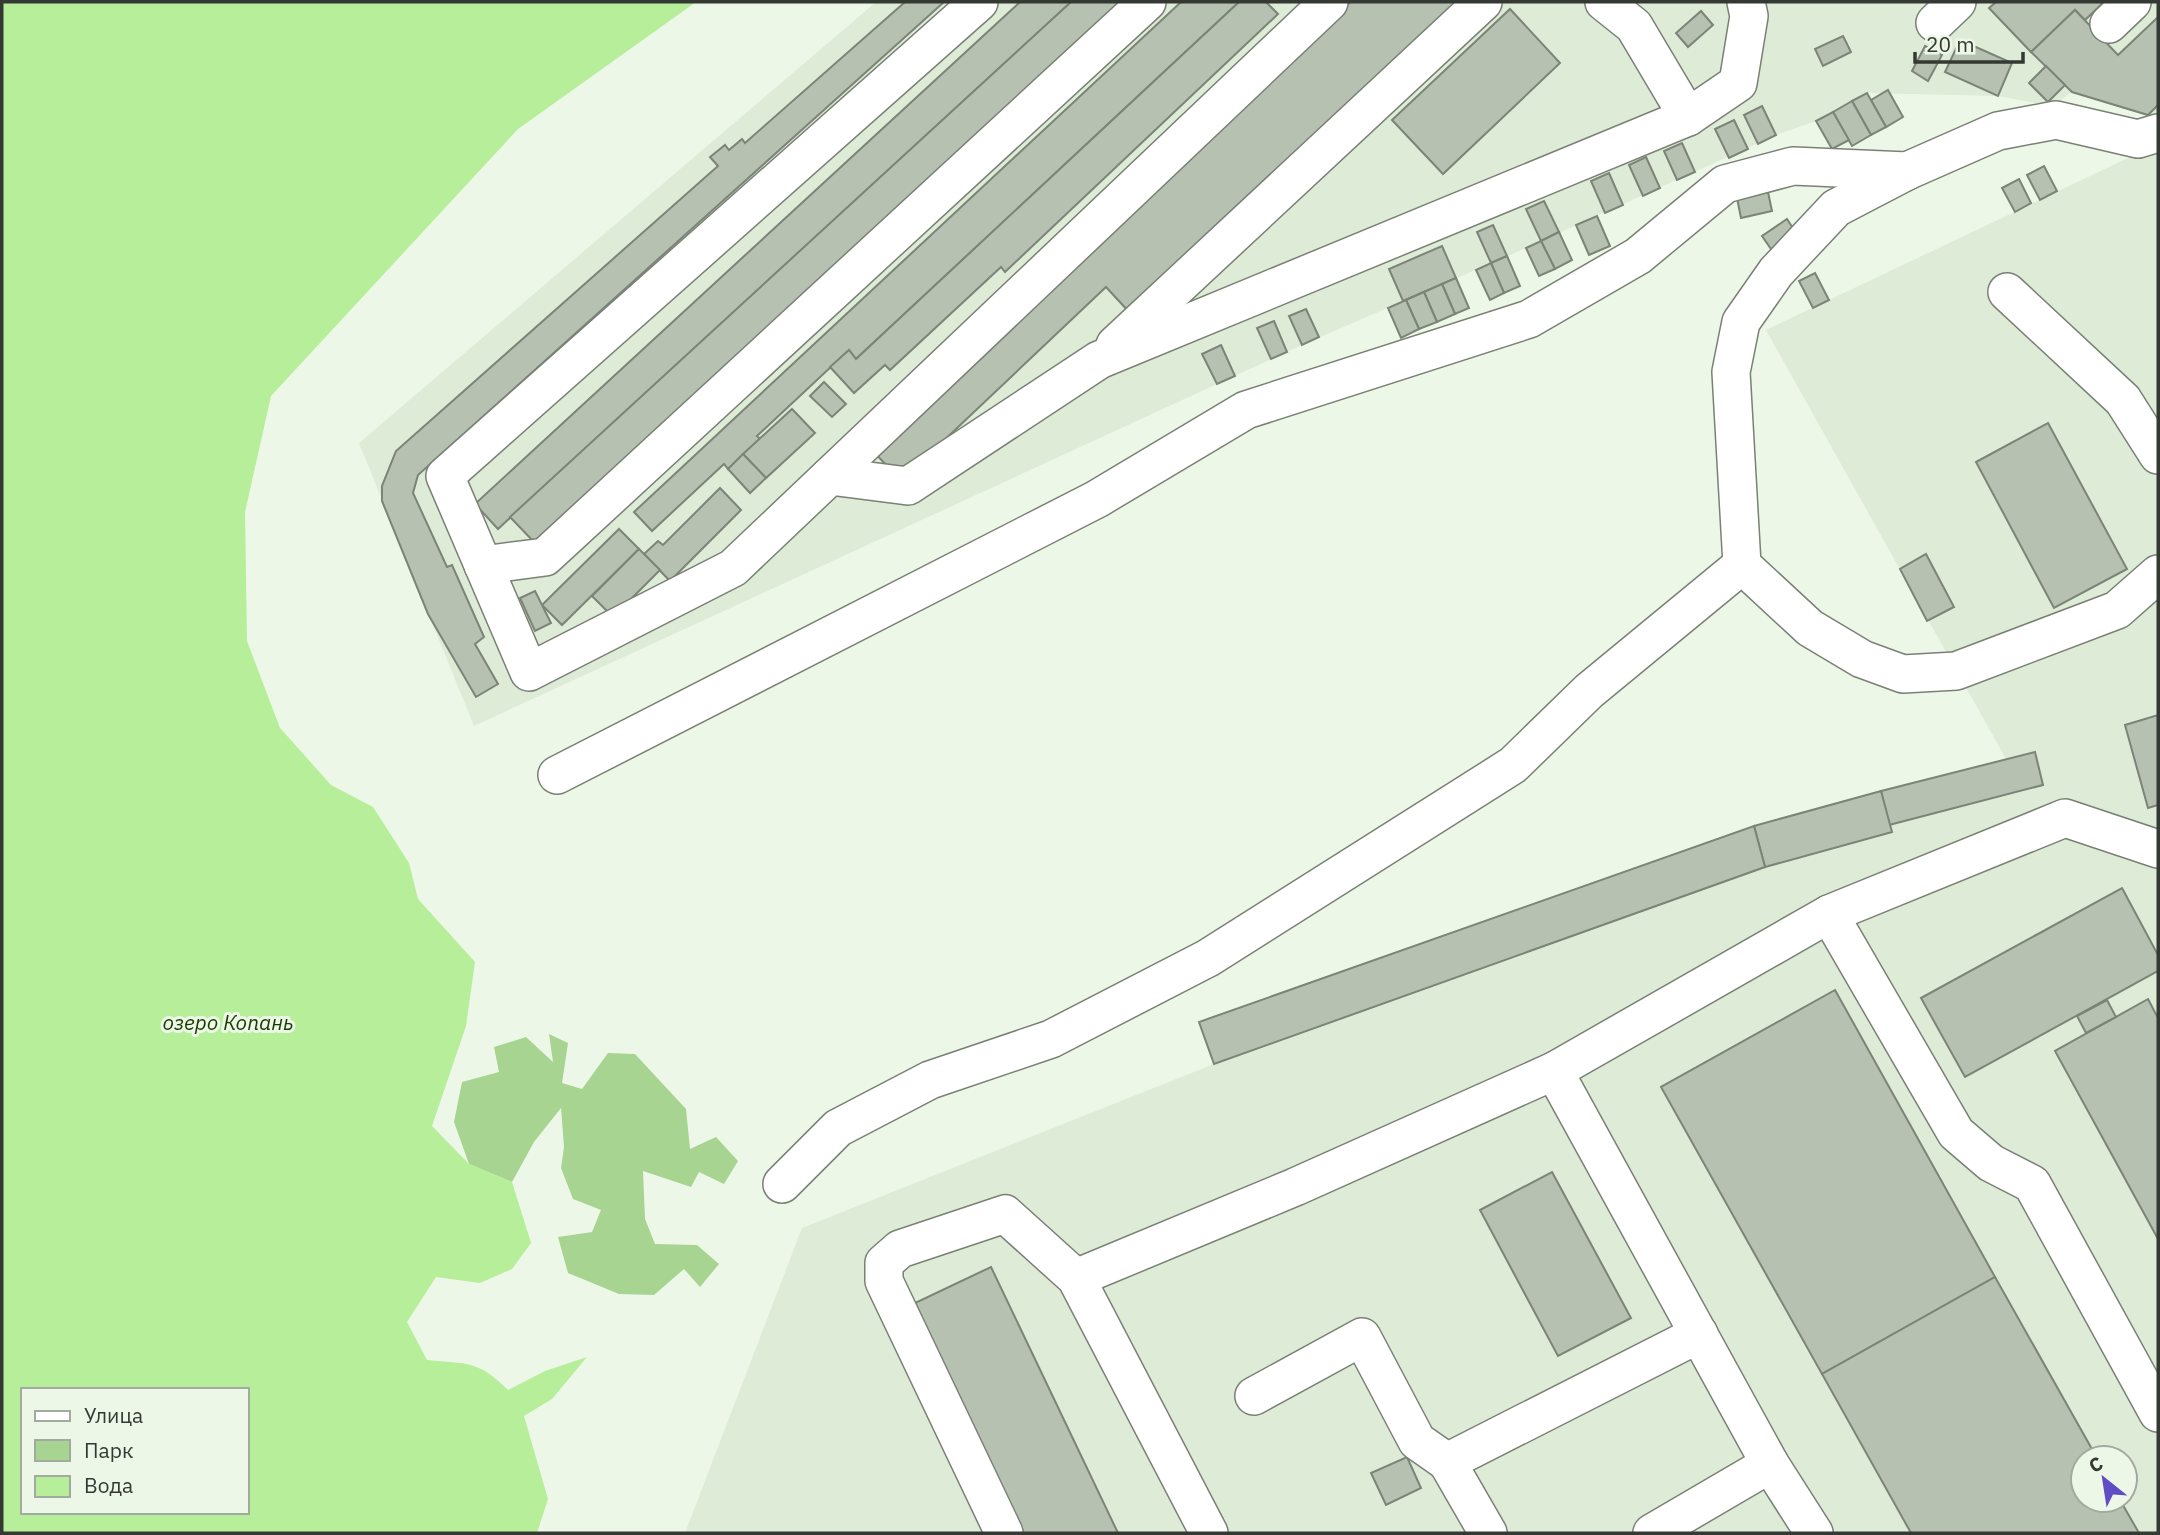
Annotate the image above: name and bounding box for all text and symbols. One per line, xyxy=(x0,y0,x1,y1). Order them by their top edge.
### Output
scale bar xyxy=(1915,21,2024,65)
text: 20 m xyxy=(1926,30,1975,58)
water label: озеро Копань xyxy=(162,1008,294,1036)
legend xyxy=(21,1388,248,1514)
text: Улица xyxy=(84,1401,143,1429)
text: Парк xyxy=(84,1436,134,1464)
north arrow xyxy=(2069,1444,2139,1514)
text: С xyxy=(2084,1451,2107,1478)
text: Вода xyxy=(84,1471,133,1499)

